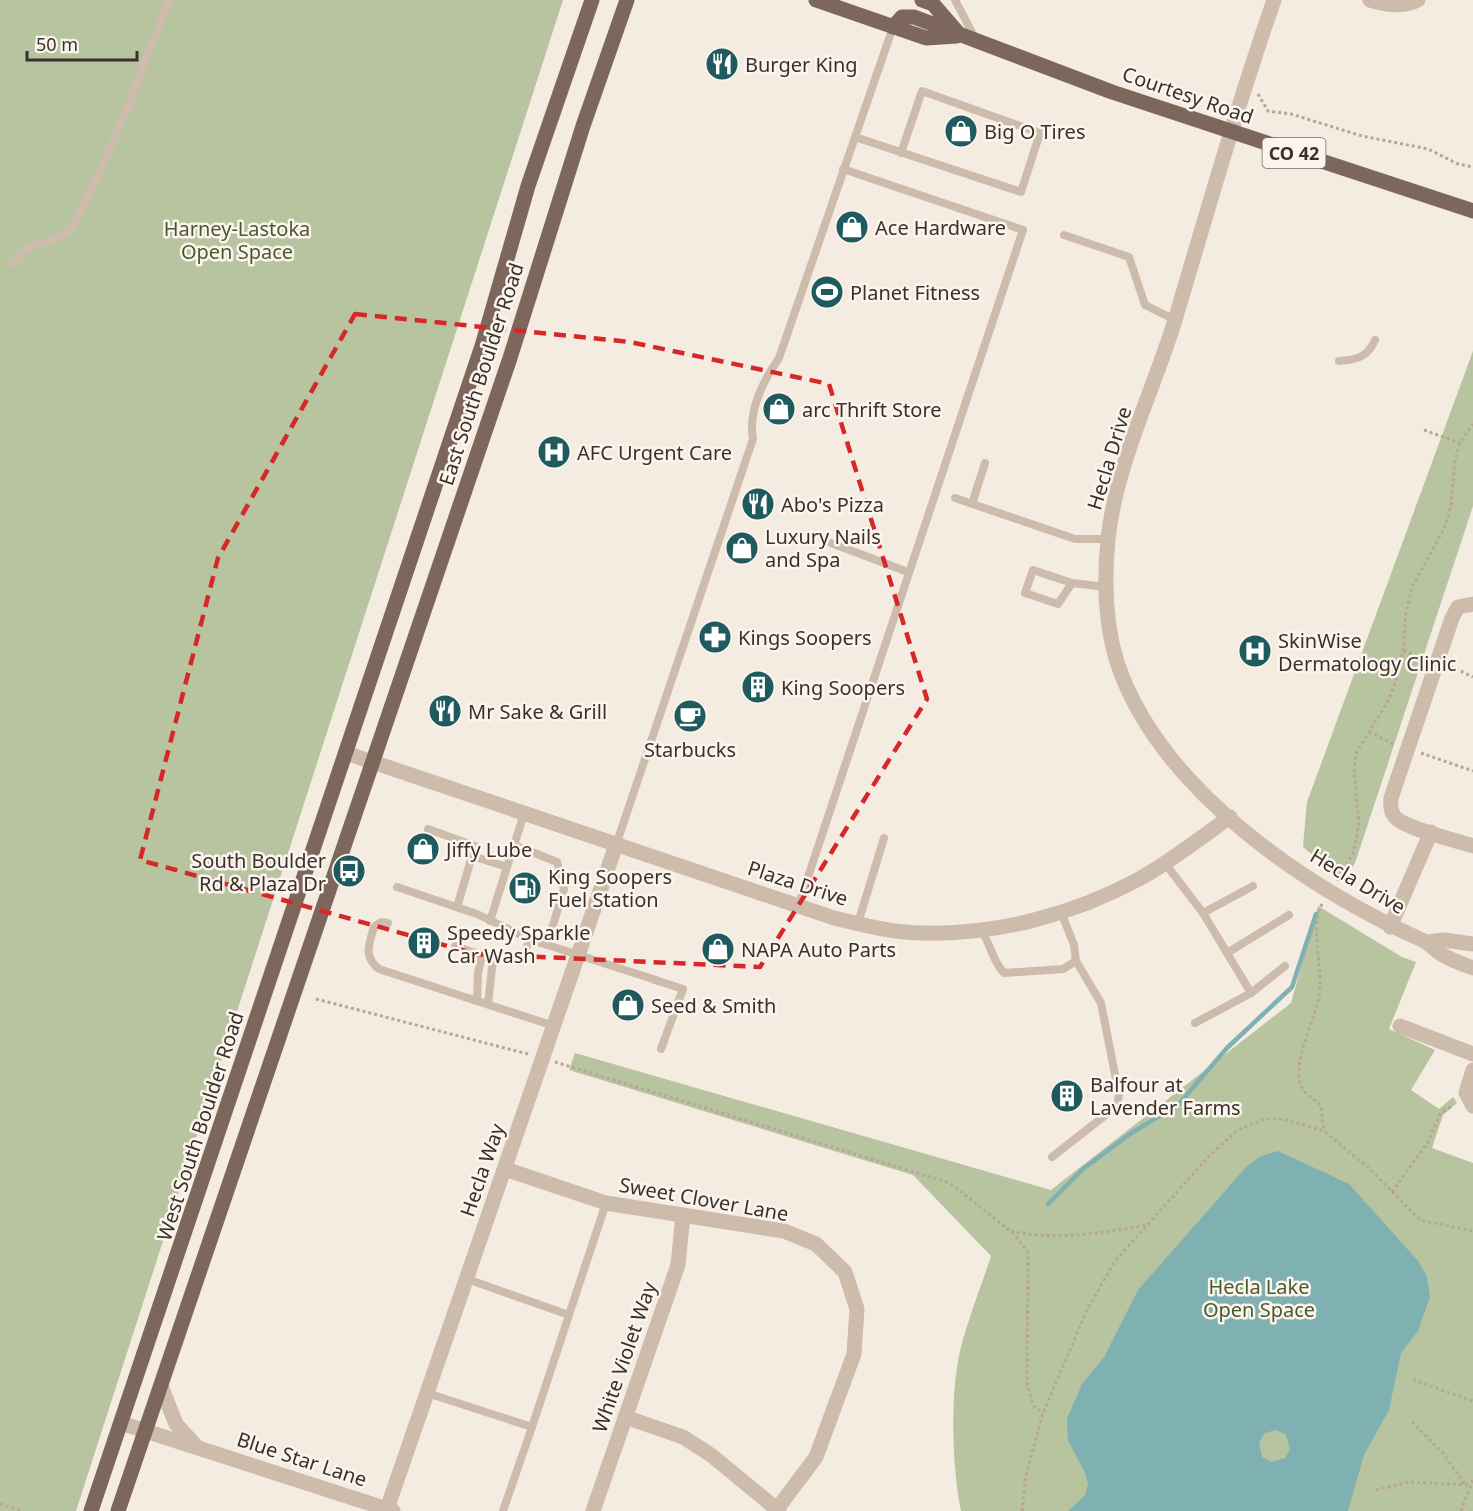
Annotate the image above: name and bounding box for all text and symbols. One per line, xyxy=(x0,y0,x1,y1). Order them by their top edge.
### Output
scale bar xyxy=(27,24,136,62)
text: 50 m xyxy=(36,32,78,56)
restaurant icon: Burger King xyxy=(704,46,740,82)
place label: Burger King xyxy=(745,51,858,78)
street label: Courtesy Road xyxy=(1119,60,1257,130)
shop icon: Big O Tires xyxy=(943,113,979,149)
place label: Big O Tires xyxy=(984,118,1085,145)
road number: CO 42 xyxy=(1262,138,1326,168)
shop icon: Ace Hardware xyxy=(834,209,870,245)
place label: Ace Hardware xyxy=(875,214,1006,241)
park label: Harney-Lastoka Open Space xyxy=(164,215,310,265)
street label: East South Boulder Road xyxy=(432,259,530,489)
sports icon: Planet Fitness xyxy=(809,274,845,310)
place label: Planet Fitness xyxy=(850,279,980,306)
shop icon: arc Thrift Store xyxy=(761,391,797,427)
place label: arc Thrift Store xyxy=(802,396,942,423)
street label: Hecla Drive xyxy=(1080,403,1138,513)
hospital icon: AFC Urgent Care xyxy=(536,434,572,470)
place label: AFC Urgent Care xyxy=(577,439,732,466)
restaurant icon: Abo's Pizza xyxy=(740,486,776,522)
place label: Abo's Pizza xyxy=(781,491,884,518)
place label: Luxury Nails and Spa xyxy=(765,523,881,573)
shop icon: Luxury Nails and Spa xyxy=(724,530,760,566)
pharmacy icon: Kings Soopers xyxy=(697,619,733,655)
place label: Kings Soopers xyxy=(738,624,872,651)
place label: SkinWise Dermatology Clinic xyxy=(1278,627,1456,677)
hospital icon: SkinWise Dermatology Clinic xyxy=(1237,633,1273,669)
building icon: King Soopers xyxy=(740,669,776,705)
place label: King Soopers xyxy=(781,674,905,701)
restaurant icon: Mr Sake & Grill xyxy=(427,693,463,729)
place label: Mr Sake & Grill xyxy=(468,698,607,725)
cafe icon: Starbucks xyxy=(672,698,708,734)
place label: Starbucks xyxy=(644,736,736,763)
shop icon: Jiffy Lube xyxy=(405,831,441,867)
place label: Jiffy Lube xyxy=(444,836,532,863)
street label: Hecla Drive xyxy=(1305,842,1411,920)
place label: South Boulder Rd & Plaza Dr xyxy=(191,847,326,897)
bus stop icon: South Boulder Rd & Plaza Dr xyxy=(331,853,367,889)
street label: Plaza Drive xyxy=(744,854,852,912)
place label: King Soopers Fuel Station xyxy=(548,863,672,913)
fuel station icon: King Soopers Fuel Station xyxy=(507,870,543,906)
place label: Speedy Sparkle Car Wash xyxy=(447,919,590,969)
building icon: Speedy Sparkle Car Wash xyxy=(406,925,442,961)
shop icon: NAPA Auto Parts xyxy=(700,931,736,967)
place label: NAPA Auto Parts xyxy=(741,936,896,963)
shop icon: Seed & Smith xyxy=(610,987,646,1023)
place label: Seed & Smith xyxy=(651,992,776,1019)
street label: West South Boulder Road xyxy=(150,1008,250,1244)
place label: Balfour at Lavender Farms xyxy=(1090,1071,1241,1121)
building icon: Balfour at Lavender Farms xyxy=(1049,1078,1085,1114)
street label: Hecla Way xyxy=(453,1119,511,1220)
street label: Sweet Clover Lane xyxy=(617,1171,791,1227)
park label: Hecla Lake Open Space xyxy=(1203,1273,1315,1323)
street label: White Violet Way xyxy=(586,1277,663,1436)
street label: Blue Star Lane xyxy=(234,1425,370,1493)

